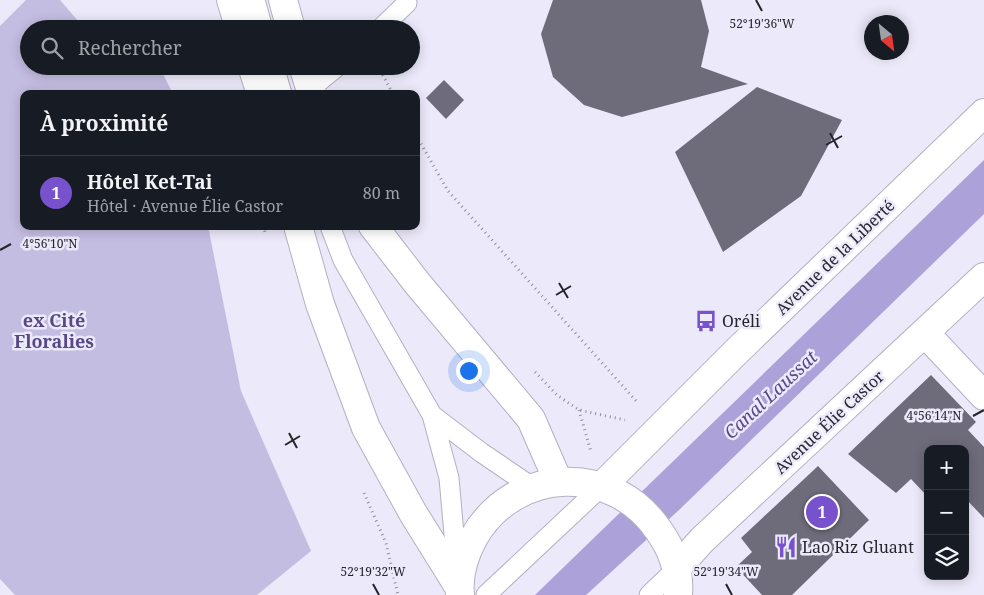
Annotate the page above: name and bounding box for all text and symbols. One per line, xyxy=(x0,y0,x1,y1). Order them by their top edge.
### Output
text: 52°19'36"W xyxy=(729,15,795,32)
north arrow xyxy=(864,15,909,60)
search box xyxy=(20,20,420,75)
icon: search xyxy=(38,34,66,62)
text: Rechercher xyxy=(78,35,182,61)
text: À proximité xyxy=(40,109,168,137)
text: Hôtel Ket-Tai xyxy=(87,169,212,195)
text: 1 xyxy=(51,182,61,204)
text: 80 m xyxy=(363,182,400,204)
street label: Avenue de la Liberté xyxy=(771,194,899,320)
text: Hôtel · Avenue Élie Castor xyxy=(87,195,283,217)
text: 4°56'10"N xyxy=(22,235,78,252)
district label: ex Cité Floralies xyxy=(14,308,94,353)
bus stop icon: Oréli xyxy=(693,308,719,334)
place label: Oréli xyxy=(722,310,760,332)
water label: Canal Laussat xyxy=(719,345,822,444)
your location xyxy=(456,358,482,384)
street label: Avenue Élie Castor xyxy=(769,365,889,479)
text: 4°56'14"N xyxy=(906,407,962,424)
map controls xyxy=(924,445,969,580)
button: + xyxy=(924,445,969,490)
button: − xyxy=(924,490,969,535)
pin: 1 xyxy=(806,493,838,531)
restaurant icon: Lao Riz Gluant xyxy=(773,534,799,560)
button: layers xyxy=(924,535,969,580)
place label: Lao Riz Gluant xyxy=(802,536,914,558)
text: 52°19'32"W xyxy=(340,563,406,580)
text: 52°19'34"W xyxy=(693,563,759,580)

